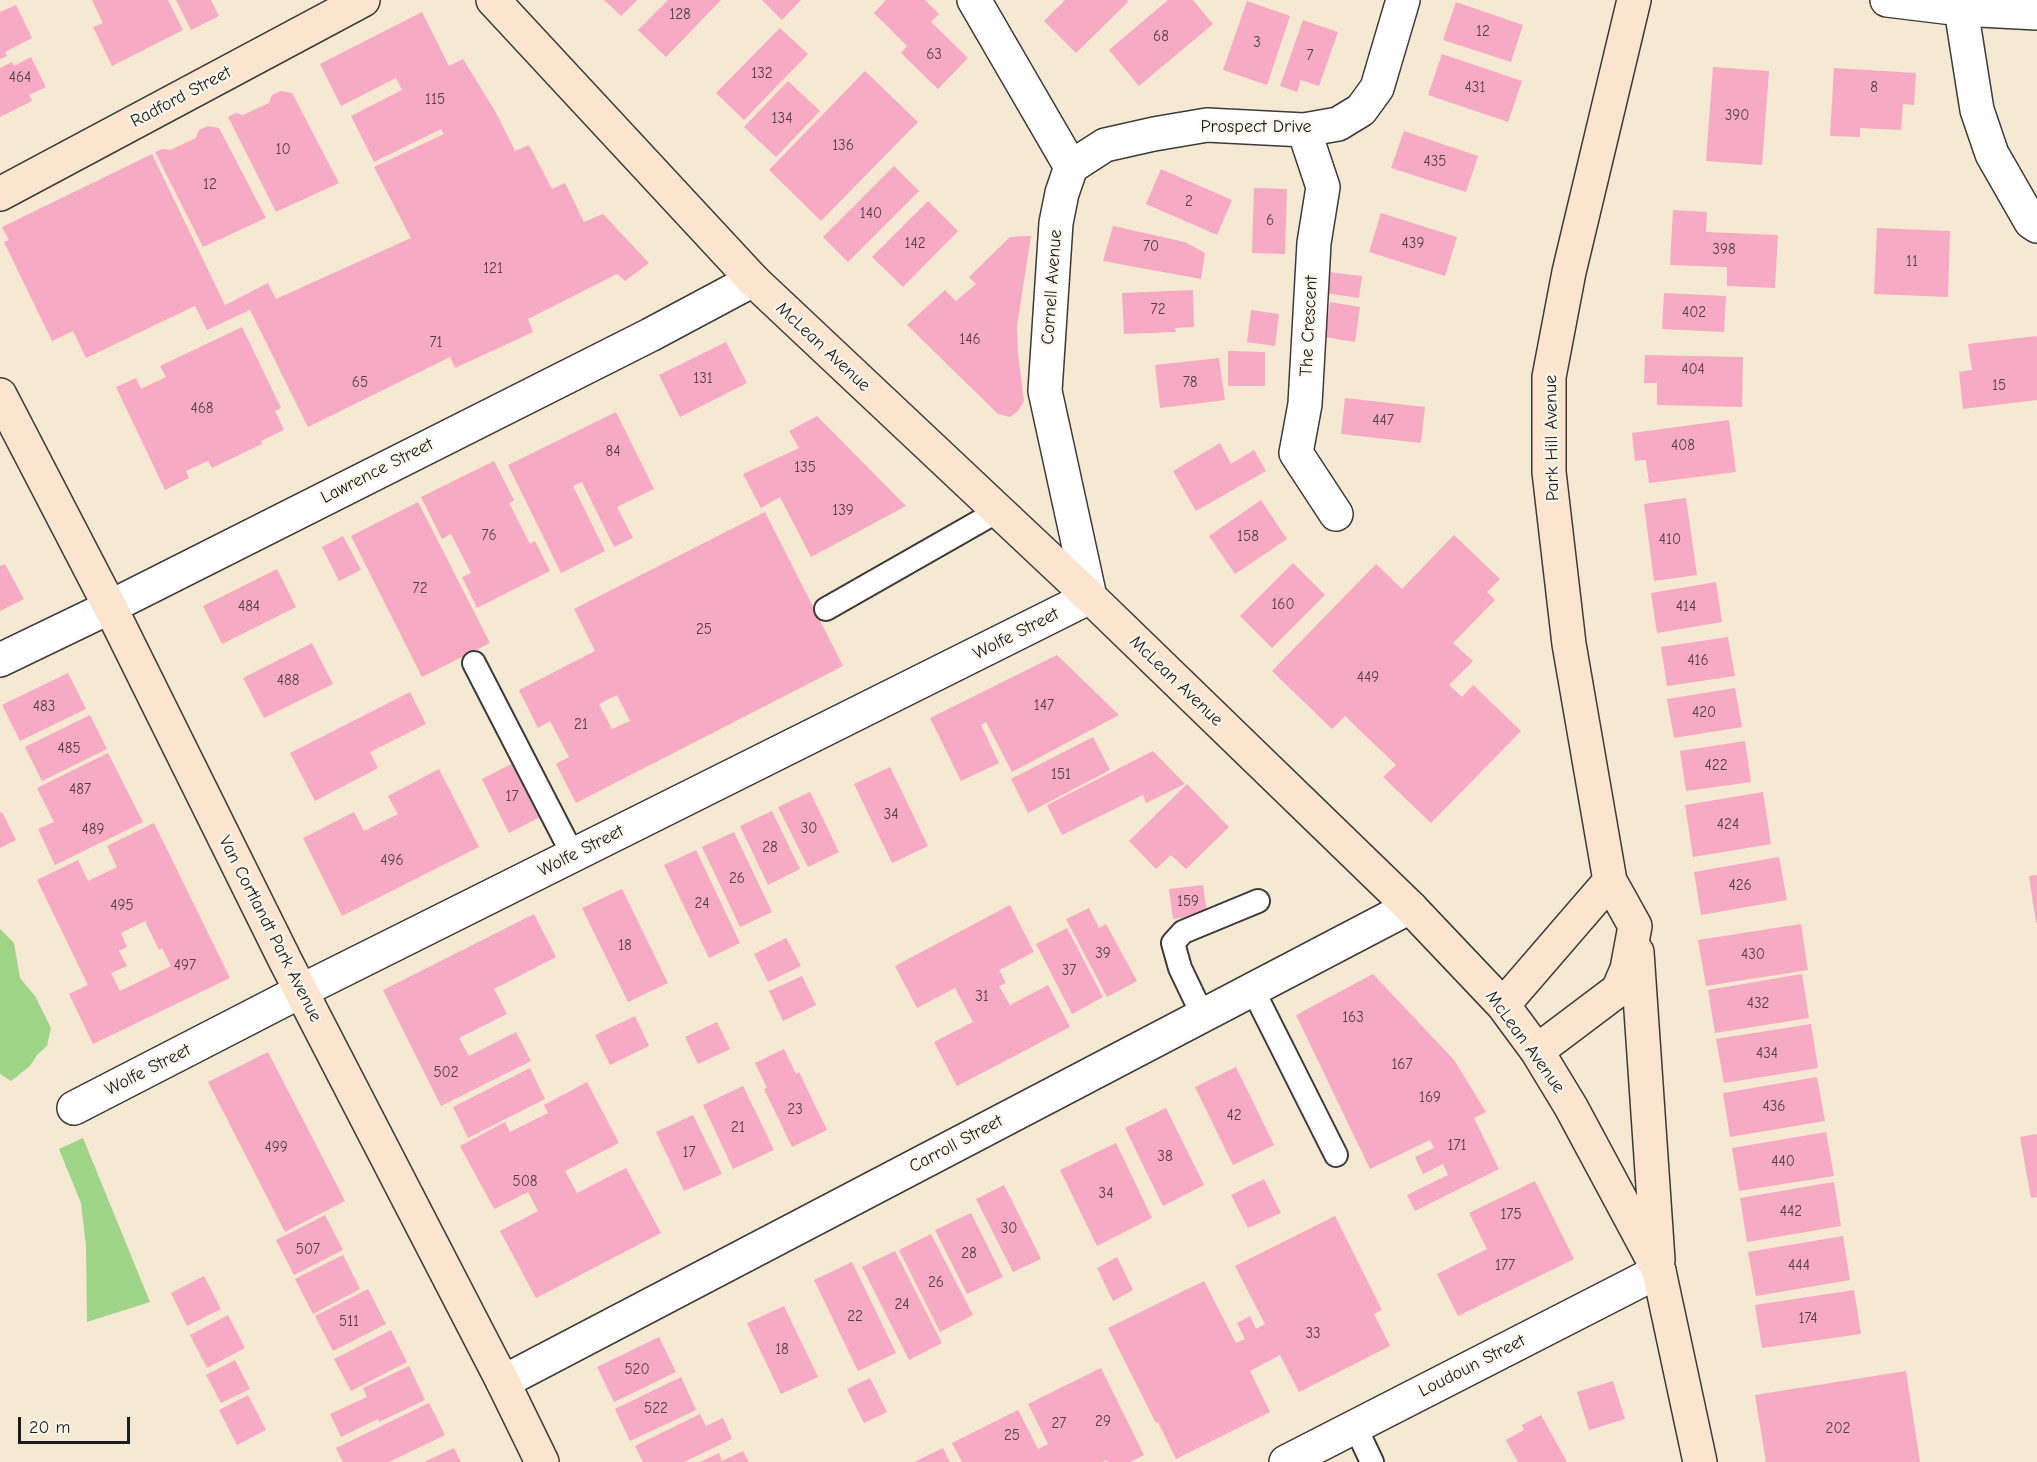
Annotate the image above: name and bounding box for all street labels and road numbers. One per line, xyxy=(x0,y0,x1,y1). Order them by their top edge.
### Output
street label: Radford Street xyxy=(127,61,235,133)
street label: Prospect Drive xyxy=(1201,116,1311,138)
street label: Cornell Avenue xyxy=(1037,229,1067,345)
street label: The Crescent xyxy=(1296,275,1322,377)
street label: McLean Avenue xyxy=(771,298,875,396)
street label: Park Hill Avenue xyxy=(1540,375,1564,501)
street label: Lawrence Street xyxy=(317,433,437,509)
street label: Wolfe Street xyxy=(970,603,1062,665)
street label: McLean Avenue xyxy=(1125,631,1227,731)
street label: Wolfe Street xyxy=(535,820,627,882)
street label: Van Cortlandt Park Avenue xyxy=(214,832,326,1026)
street label: McLean Avenue xyxy=(1481,986,1569,1098)
street label: Wolfe Street xyxy=(102,1039,194,1101)
street label: Carroll Street xyxy=(906,1110,1006,1178)
street label: Loudoun Street xyxy=(1415,1330,1529,1402)

